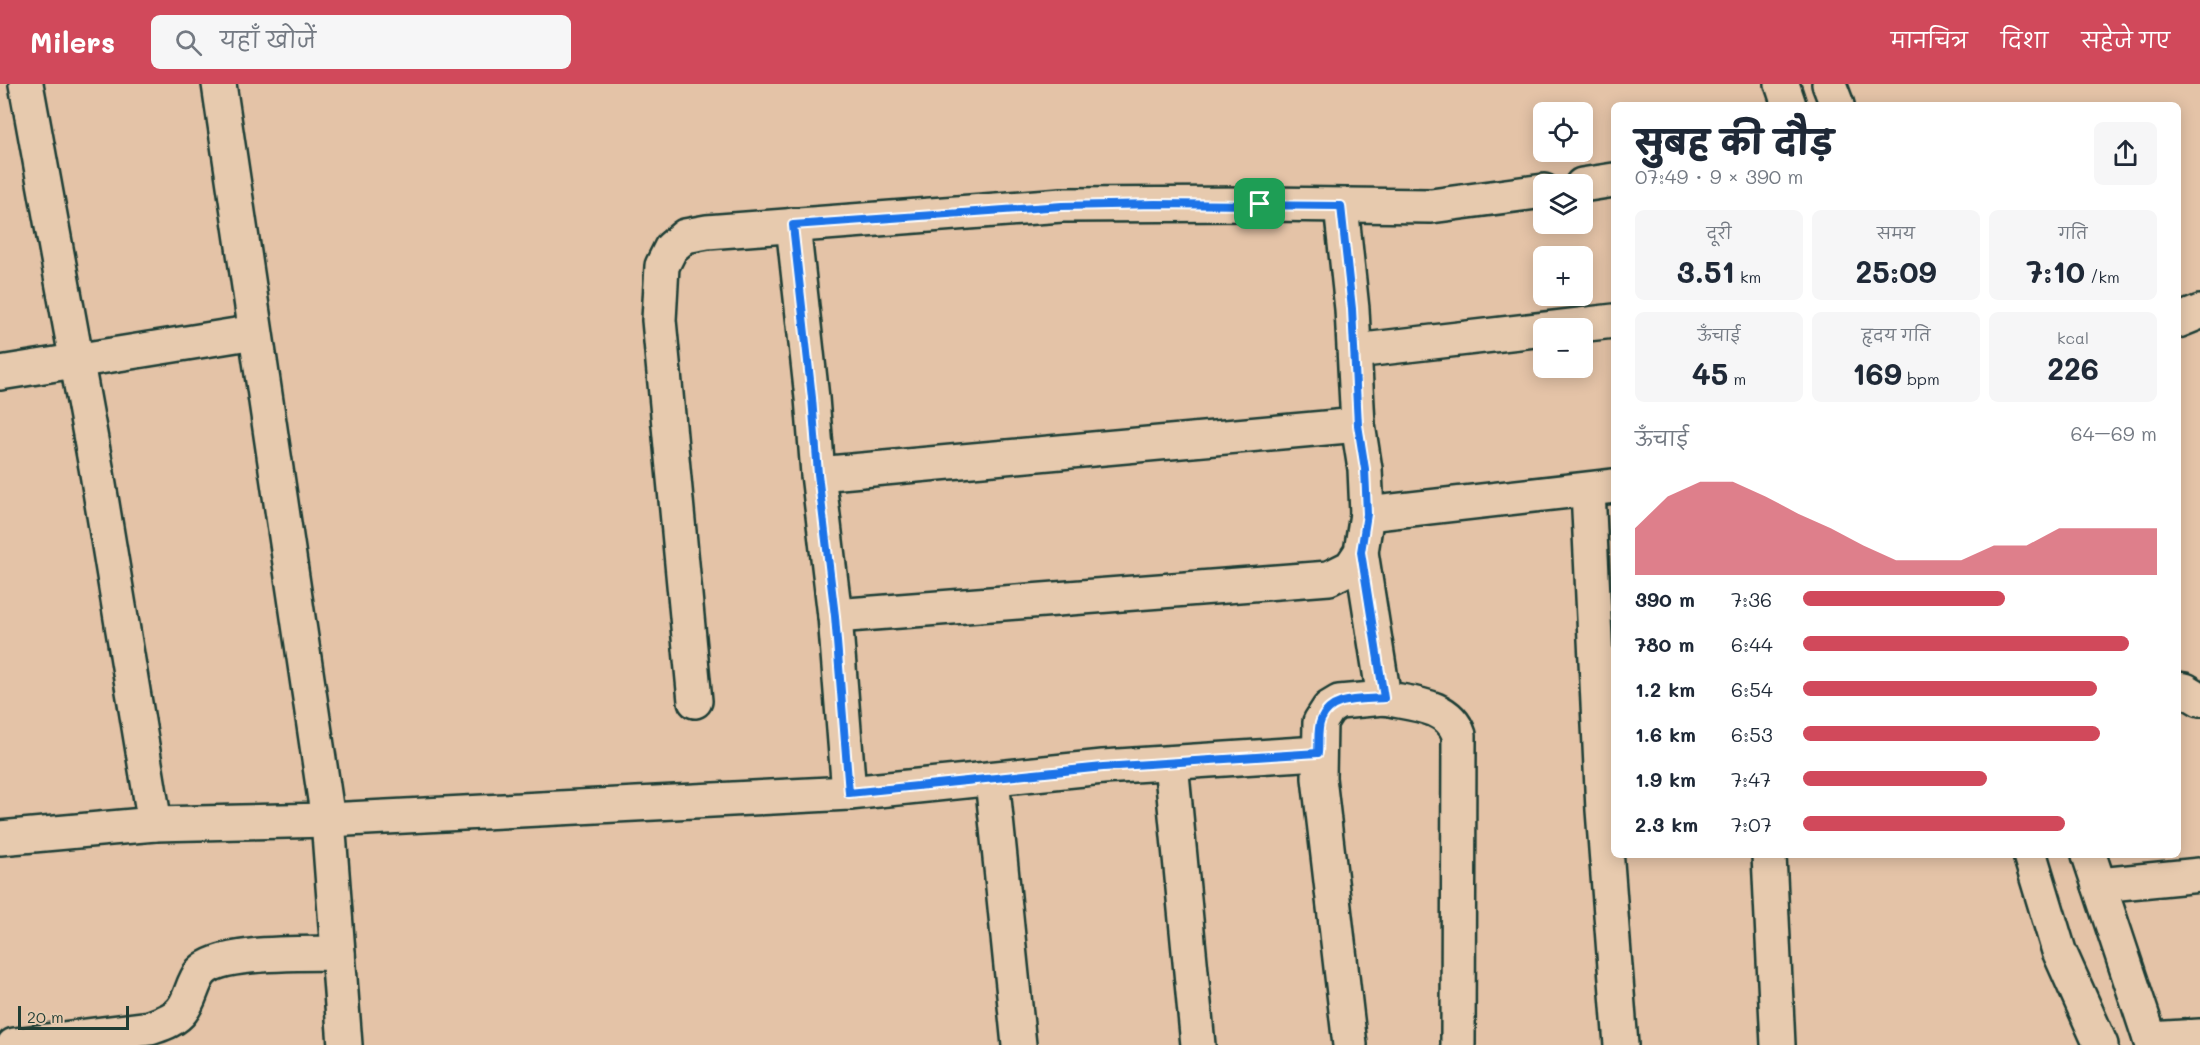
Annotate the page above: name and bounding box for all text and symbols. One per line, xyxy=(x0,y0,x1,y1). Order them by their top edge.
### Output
search box xyxy=(151,15,571,69)
text: Milers xyxy=(30,24,115,60)
text: यहाँ खोजें xyxy=(220,25,316,54)
icon: search xyxy=(172,26,205,59)
text: मानचित्र xyxy=(1891,26,1968,53)
text: दिशा xyxy=(2001,26,2048,53)
text: सहेजे गए xyxy=(2081,26,2170,53)
map controls xyxy=(1533,102,1593,378)
button: locate xyxy=(1533,102,1593,162)
text: सुबह की दौड़ xyxy=(1635,119,1833,162)
button: share xyxy=(2094,122,2157,185)
text: 07:49 · 9 × 390 m xyxy=(1635,163,1803,189)
button: layers xyxy=(1533,174,1593,234)
pin xyxy=(1234,178,1285,229)
icon: arrive xyxy=(1243,187,1276,220)
text: दूरी xyxy=(1706,222,1732,243)
text: समय xyxy=(1877,222,1915,243)
text: गति xyxy=(2058,222,2088,243)
button: + xyxy=(1533,246,1593,306)
text: 3.51 xyxy=(1677,251,1735,291)
text: 25:09 xyxy=(1855,251,1937,291)
text: 7:10 xyxy=(2026,251,2085,291)
text: km xyxy=(1735,266,1761,287)
text: /km xyxy=(2085,266,2120,287)
button: − xyxy=(1533,318,1593,378)
text: ऊँचाई xyxy=(1698,324,1740,345)
text: हृदय गति xyxy=(1862,324,1930,345)
text: kcal xyxy=(2057,327,2089,348)
text: 226 xyxy=(2047,348,2099,388)
text: 45 xyxy=(1692,353,1728,393)
text: 169 xyxy=(1852,353,1902,393)
text: m xyxy=(1728,368,1746,389)
text: bpm xyxy=(1902,368,1940,389)
text: 64–69 m xyxy=(2071,420,2157,446)
text: ऊँचाई xyxy=(1635,425,1689,451)
text: 390 m xyxy=(1635,586,1695,612)
text: 7:36 xyxy=(1731,586,1772,612)
text: 780 m xyxy=(1635,631,1694,657)
text: 6:44 xyxy=(1731,631,1773,657)
text: 1.2 km xyxy=(1635,676,1695,702)
text: 6:54 xyxy=(1731,676,1773,702)
text: 1.6 km xyxy=(1635,721,1696,747)
text: 6:53 xyxy=(1731,721,1773,747)
text: 1.9 km xyxy=(1635,766,1696,792)
text: 7:47 xyxy=(1731,766,1771,792)
text: 2.3 km xyxy=(1635,811,1698,837)
text: 7:07 xyxy=(1731,811,1772,837)
scale bar xyxy=(18,1003,129,1030)
text: 20 m xyxy=(27,1006,64,1027)

